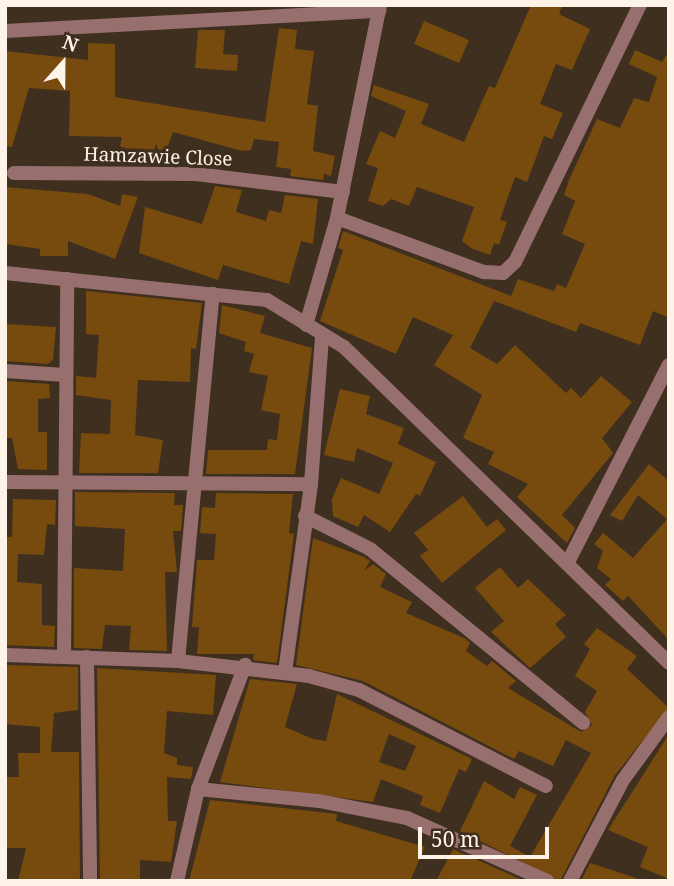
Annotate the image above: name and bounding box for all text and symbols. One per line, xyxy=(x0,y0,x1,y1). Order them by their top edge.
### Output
north arrow xyxy=(28,28,98,98)
text: N xyxy=(59,29,82,58)
street label: Hamzawie Close xyxy=(83,143,233,171)
scale bar xyxy=(422,812,553,856)
text: 50 m xyxy=(431,825,480,853)

